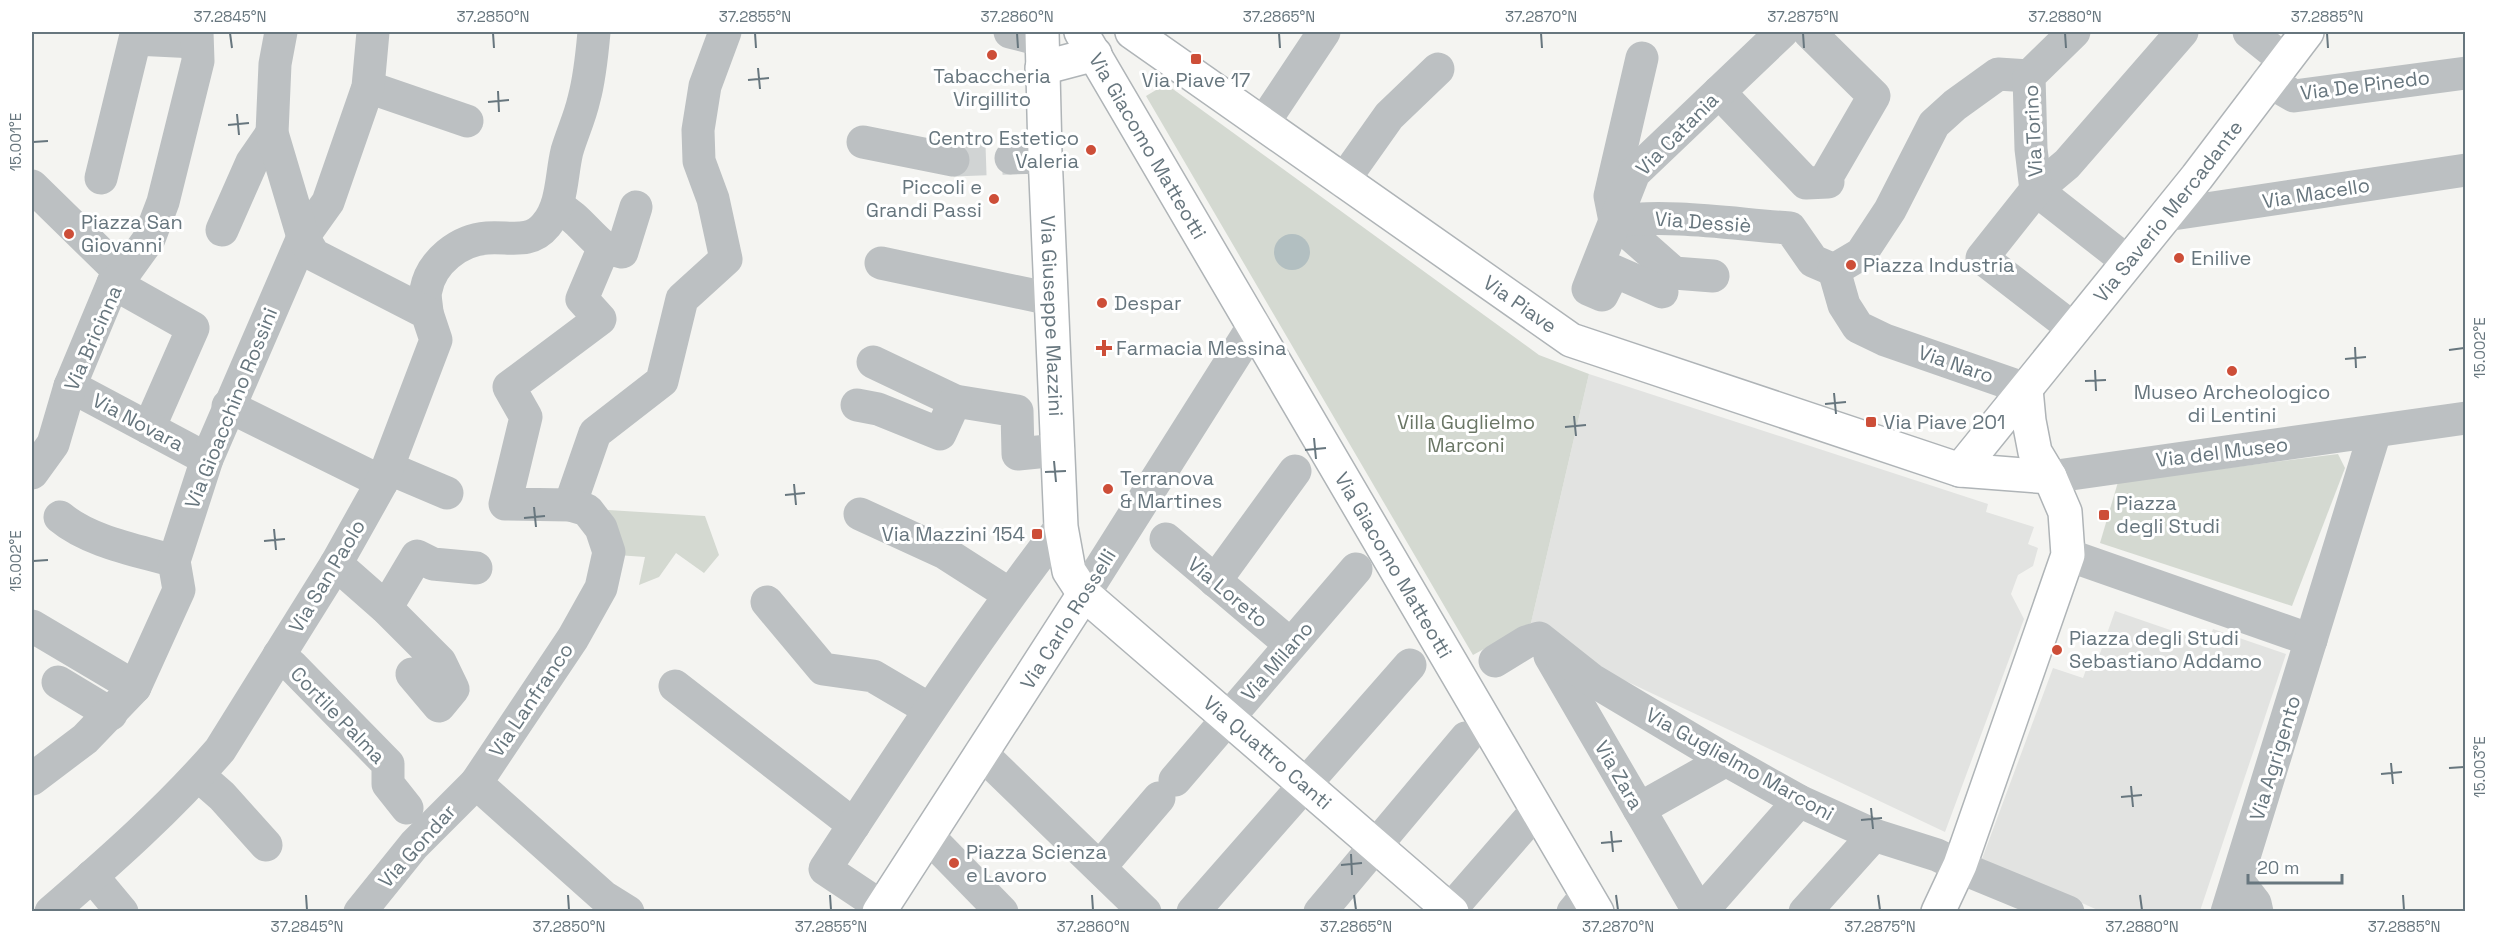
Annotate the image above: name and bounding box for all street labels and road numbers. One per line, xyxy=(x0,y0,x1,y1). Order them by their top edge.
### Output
street label: Via Giacomo Matteotti xyxy=(1083,48,1212,244)
street label: Via De Pinedo xyxy=(2299,64,2431,106)
street label: Via Torino xyxy=(2018,84,2048,178)
street label: Via Catania xyxy=(1630,87,1724,181)
street label: Via Saverio Mercadante xyxy=(2088,115,2249,308)
street label: Via Macello xyxy=(2260,172,2372,214)
street label: Via Dessiè xyxy=(1654,206,1752,238)
street label: Via Giuseppe Mazzini xyxy=(1035,215,1069,417)
street label: Via Piave xyxy=(1478,269,1562,339)
street label: Via Bricinna xyxy=(58,281,128,395)
street label: Via Gioacchino Rossini xyxy=(179,304,283,512)
street label: Via Naro xyxy=(1915,339,1997,389)
street label: Via Novara xyxy=(88,387,188,457)
street label: Via del Museo xyxy=(2154,431,2290,473)
street label: Via Giacomo Matteotti xyxy=(1329,467,1458,663)
street label: Via San Paolo xyxy=(283,515,371,637)
street label: Via Carlo Rosselli xyxy=(1014,544,1122,694)
street label: Via Loreto xyxy=(1183,551,1273,633)
street label: Via Milano xyxy=(1235,616,1319,706)
street label: Via Lanfranco xyxy=(483,638,579,762)
street label: Cortile Palma xyxy=(285,661,391,769)
street label: Via Quattro Canti xyxy=(1198,690,1337,815)
street label: Via Agrigento xyxy=(2244,692,2306,824)
street label: Via Guglielmo Marconi xyxy=(1641,702,1839,826)
street label: Via Zara xyxy=(1589,736,1649,814)
street label: Via Gondar xyxy=(373,799,461,893)

